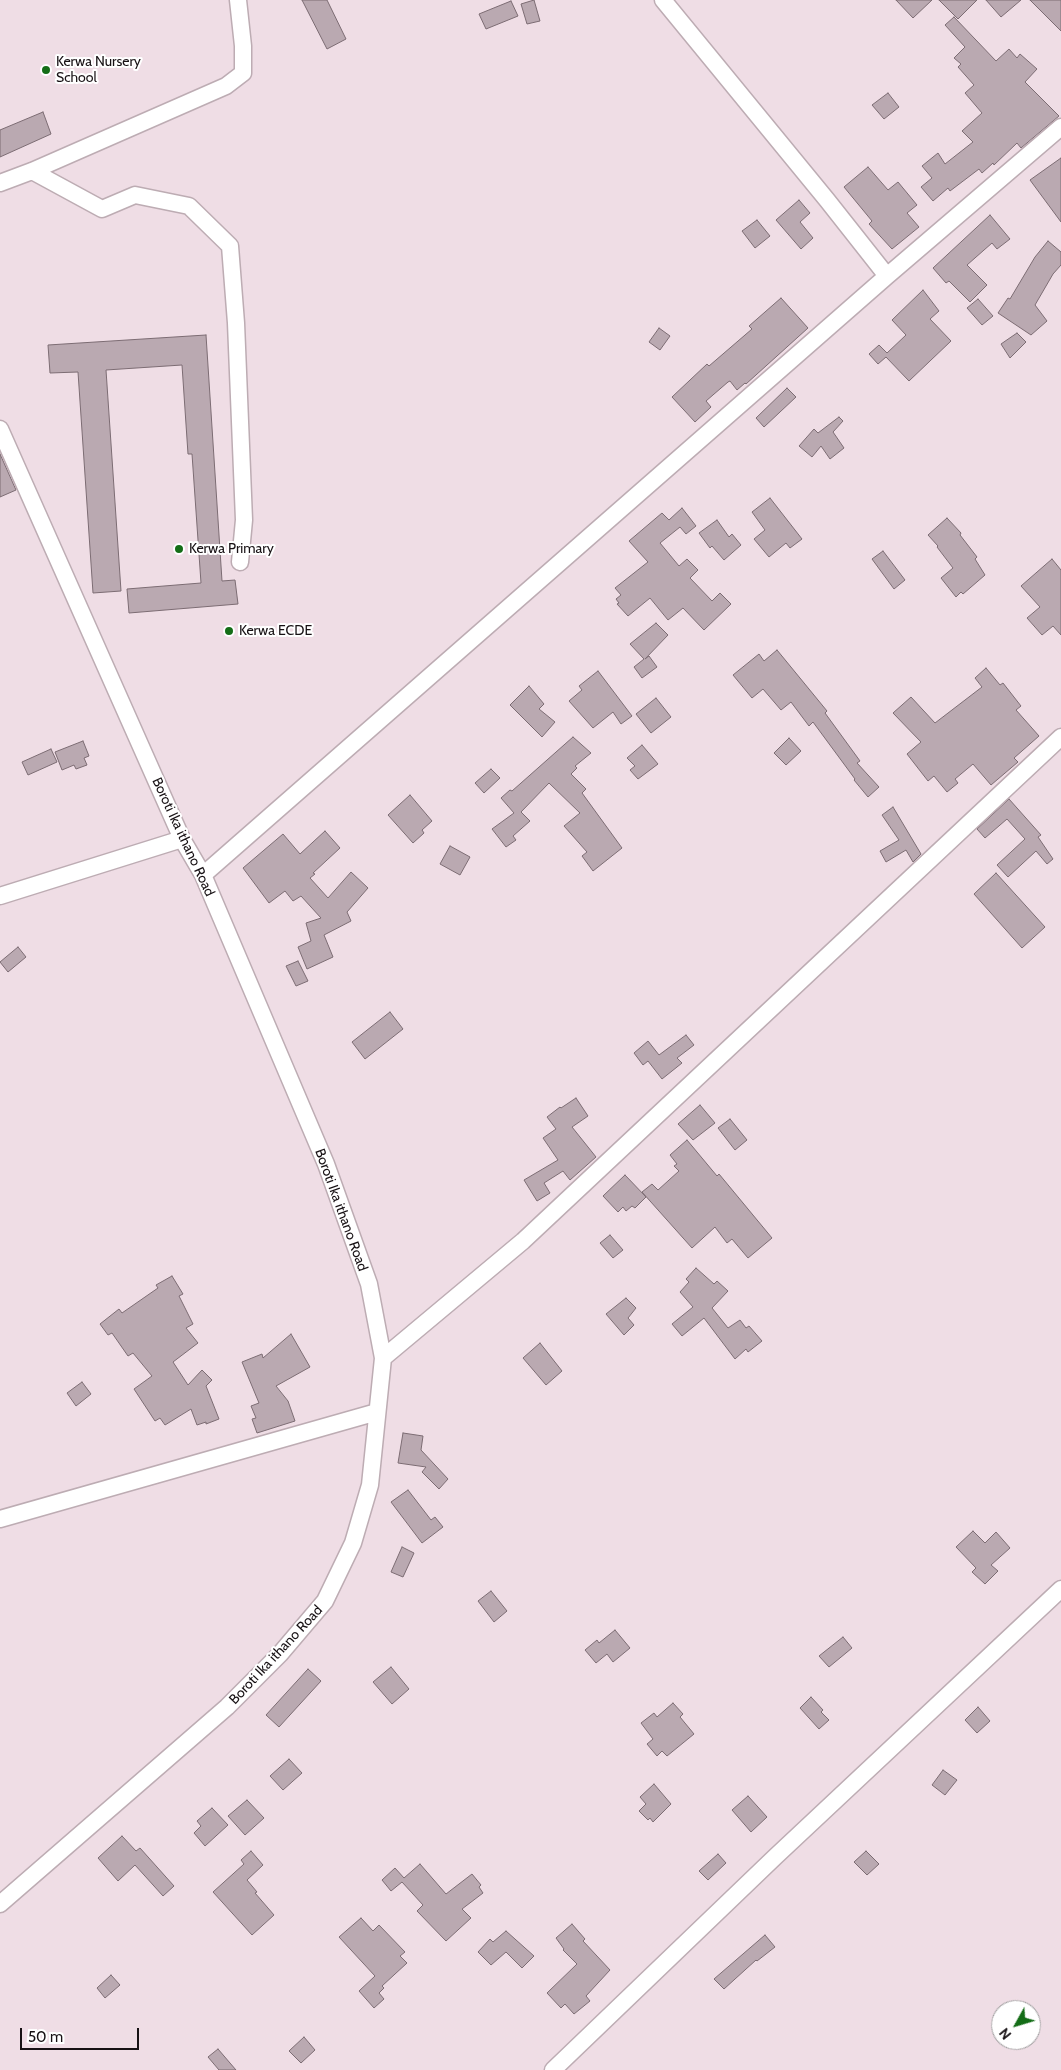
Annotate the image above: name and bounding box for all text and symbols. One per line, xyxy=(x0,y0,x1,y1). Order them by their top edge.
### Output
place label: Kerwa Nursery School xyxy=(56,54,141,86)
marker: Kerwa Nursery School xyxy=(40,64,52,76)
place label: Kerwa Primary xyxy=(189,541,274,557)
marker: Kerwa Primary xyxy=(173,543,185,555)
place label: Kerwa ECDE xyxy=(239,623,312,639)
marker: Kerwa ECDE xyxy=(223,625,235,637)
street label: Boroti Ika ithano Road xyxy=(148,775,218,899)
street label: Boroti Ika ithano Road xyxy=(311,1146,371,1274)
street label: Boroti Ika ithano Road xyxy=(226,1602,326,1708)
north arrow xyxy=(991,2000,1041,2050)
scale bar xyxy=(22,2018,141,2050)
text: N xyxy=(995,2024,1015,2043)
text: 50 m xyxy=(28,2028,63,2046)

